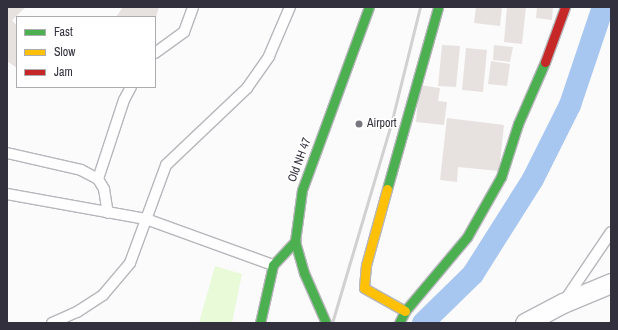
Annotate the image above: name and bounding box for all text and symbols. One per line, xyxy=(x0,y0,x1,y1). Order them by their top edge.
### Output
legend xyxy=(16,16,156,88)
text: Fast xyxy=(54,24,73,40)
text: Slow xyxy=(54,44,75,60)
text: Jam xyxy=(54,64,73,80)
place label: Airport xyxy=(367,117,397,131)
marker: Airport xyxy=(354,119,364,129)
street label: Old NH 47 xyxy=(285,136,315,184)

